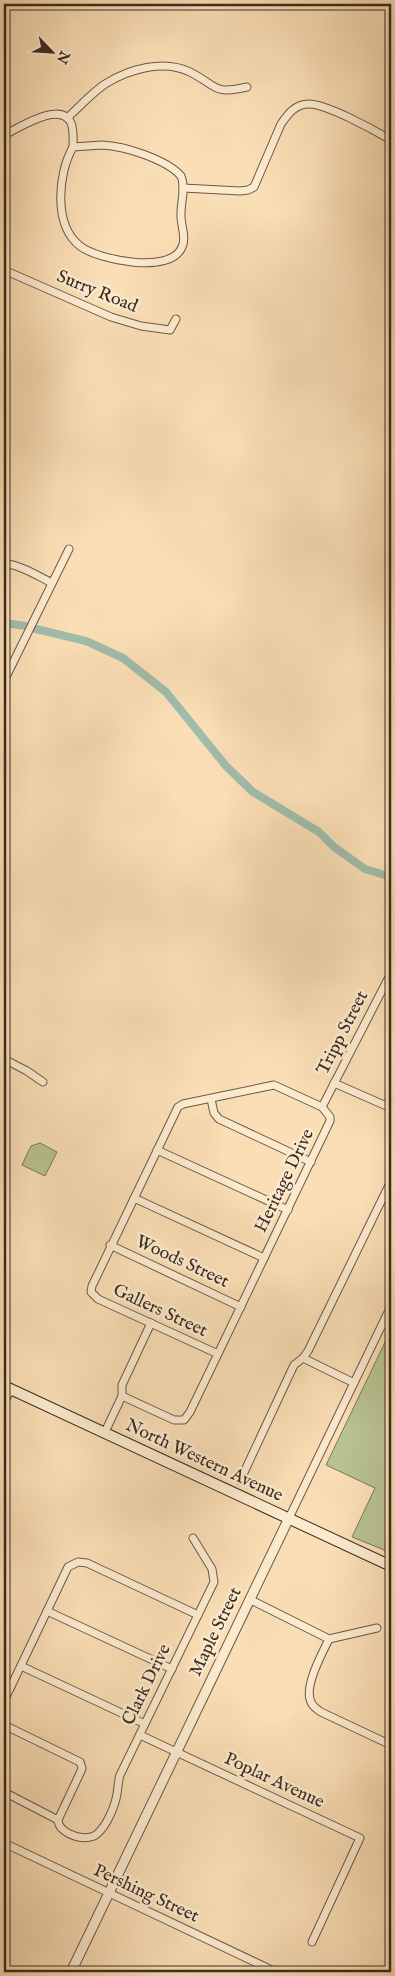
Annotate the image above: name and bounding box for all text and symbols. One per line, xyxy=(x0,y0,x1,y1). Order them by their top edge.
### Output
north arrow xyxy=(28,28,78,78)
text: N xyxy=(52,47,74,66)
street label: Surry Road xyxy=(53,265,141,319)
street label: Tripp Street xyxy=(312,987,374,1079)
street label: Heritage Drive xyxy=(250,1125,320,1237)
street label: Woods Street xyxy=(132,1230,232,1294)
street label: Gallers Street xyxy=(109,1279,211,1343)
street label: North Western Avenue xyxy=(121,1414,287,1508)
street label: Maple Street xyxy=(185,1584,247,1680)
street label: Clark Drive xyxy=(117,1641,177,1729)
street label: Poplar Avenue xyxy=(220,1748,328,1814)
street label: Pershing Street xyxy=(90,1860,202,1928)

